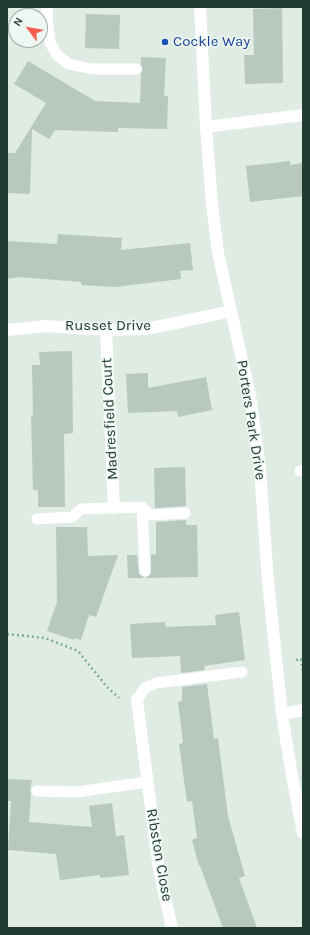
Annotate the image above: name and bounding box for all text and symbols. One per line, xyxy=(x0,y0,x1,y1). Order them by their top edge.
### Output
north arrow xyxy=(8,8,48,48)
text: N xyxy=(11,15,26,29)
place label: Cockle Way xyxy=(173,33,250,51)
marker: Cockle Way xyxy=(160,37,170,47)
street label: Russet Drive xyxy=(65,317,151,335)
street label: Madresfield Court xyxy=(98,357,122,481)
street label: Porters Park Drive xyxy=(233,359,269,481)
street label: Ribston Close xyxy=(142,807,176,903)

